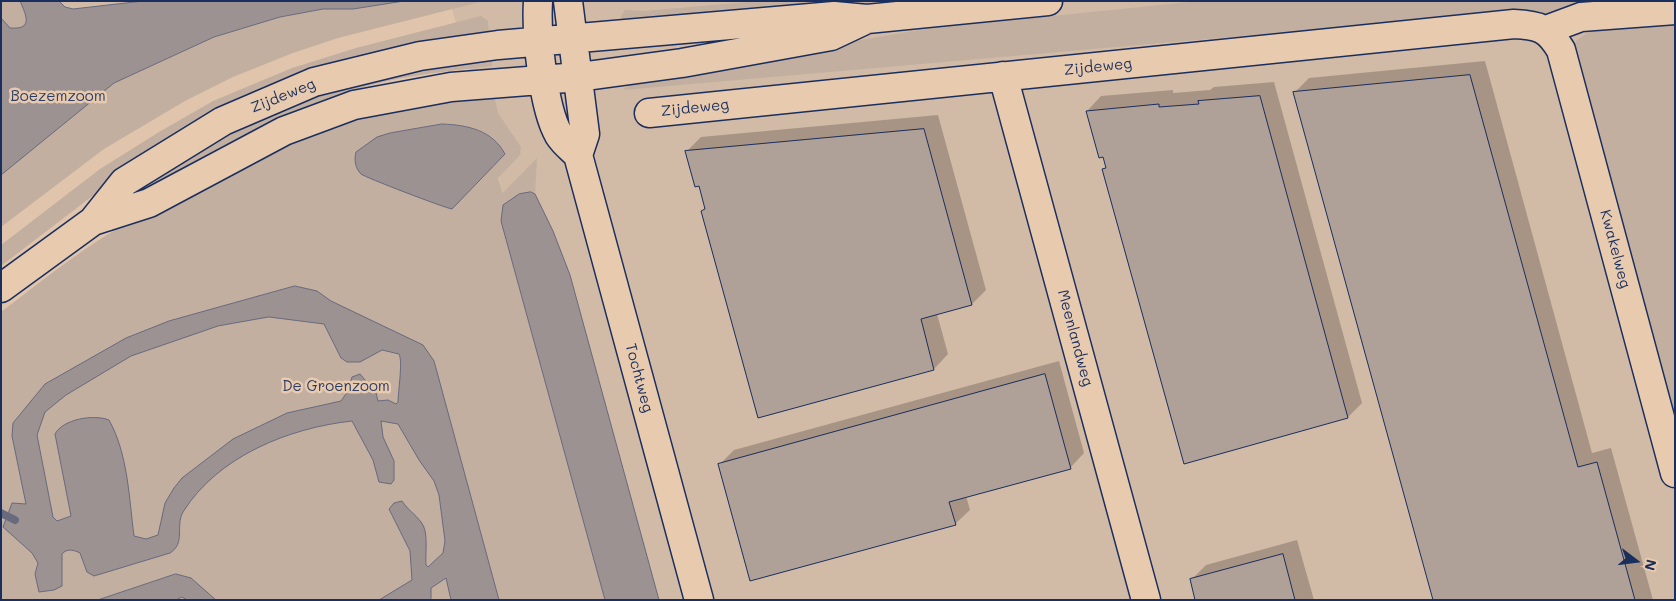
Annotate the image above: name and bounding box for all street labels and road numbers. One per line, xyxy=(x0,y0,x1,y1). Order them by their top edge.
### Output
street label: Zijdeweg xyxy=(1063,54,1133,80)
street label: Zijdeweg xyxy=(248,75,318,117)
street label: Zijdeweg xyxy=(660,95,730,121)
street label: Kwakelweg xyxy=(1596,208,1634,290)
street label: Meenlandweg xyxy=(1053,288,1097,388)
street label: Tochtweg xyxy=(621,341,657,415)

